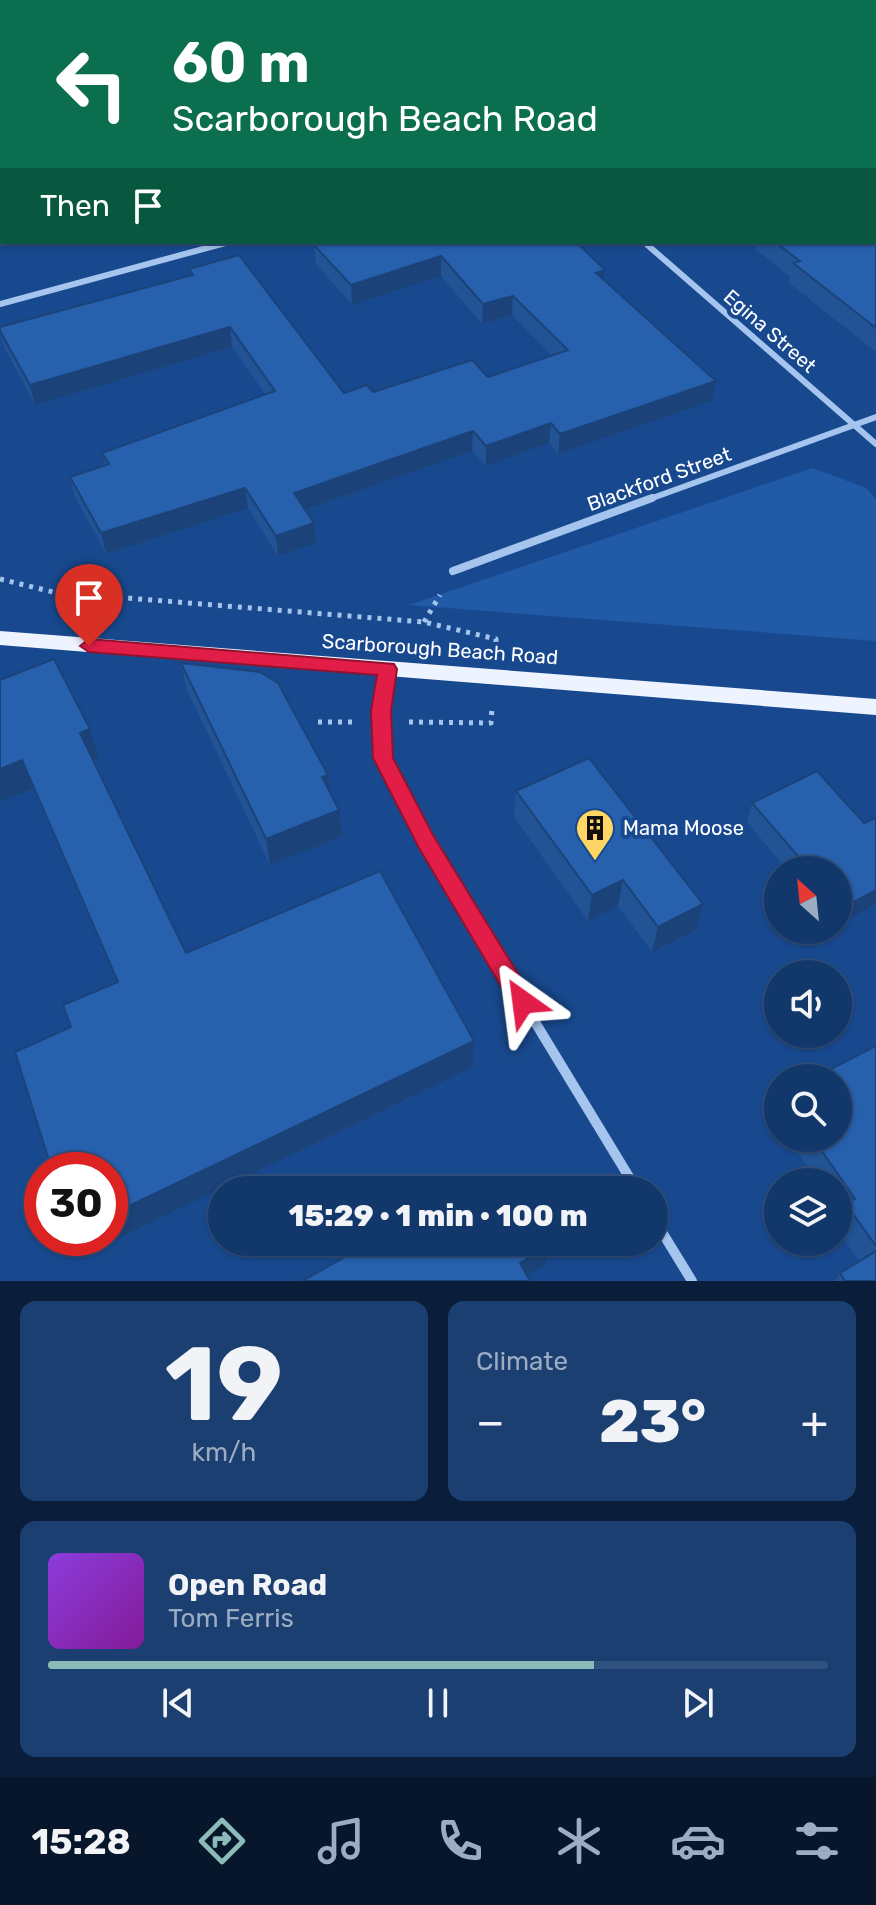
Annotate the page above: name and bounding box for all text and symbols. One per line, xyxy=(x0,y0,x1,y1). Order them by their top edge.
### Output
text: 60 m xyxy=(172,30,310,96)
icon: left xyxy=(40,32,144,136)
text: Scarborough Beach Road xyxy=(172,97,598,140)
icon: arrive xyxy=(126,184,170,228)
text: Then xyxy=(40,188,110,224)
street label: Egina Street xyxy=(719,284,821,378)
street label: Blackford Street xyxy=(584,442,735,516)
pin xyxy=(55,564,123,646)
icon: arrive xyxy=(67,576,111,620)
street label: Scarborough Beach Road xyxy=(321,629,559,669)
building icon: Mama Moose xyxy=(574,807,616,862)
place label: Mama Moose xyxy=(623,816,744,840)
north arrow xyxy=(764,856,852,944)
map controls xyxy=(764,856,852,1256)
position arrow xyxy=(481,960,565,1044)
button: sound xyxy=(764,960,852,1048)
button: search xyxy=(764,1064,852,1152)
speed limit sign: 30 xyxy=(24,1152,128,1256)
button: layers xyxy=(764,1168,852,1256)
text: 15:29 · 1 min · 100 m xyxy=(288,1198,588,1234)
text: 19 xyxy=(165,1323,283,1446)
text: Climate xyxy=(476,1346,568,1377)
text: 23° xyxy=(599,1386,706,1457)
text: − xyxy=(476,1396,505,1448)
text: + xyxy=(801,1396,828,1448)
text: km/h xyxy=(192,1437,256,1468)
text: Open Road xyxy=(168,1567,327,1603)
text: Tom Ferris xyxy=(168,1603,294,1634)
icon: previous xyxy=(156,1681,200,1725)
icon: pause xyxy=(416,1681,460,1725)
icon: next xyxy=(676,1681,720,1725)
icon: directions xyxy=(194,1813,250,1869)
icon: music xyxy=(313,1813,369,1869)
icon: phone xyxy=(432,1813,488,1869)
icon: climate xyxy=(551,1813,607,1869)
icon: car xyxy=(670,1813,726,1869)
icon: filters xyxy=(789,1813,845,1869)
text: 15:28 xyxy=(31,1820,131,1863)

